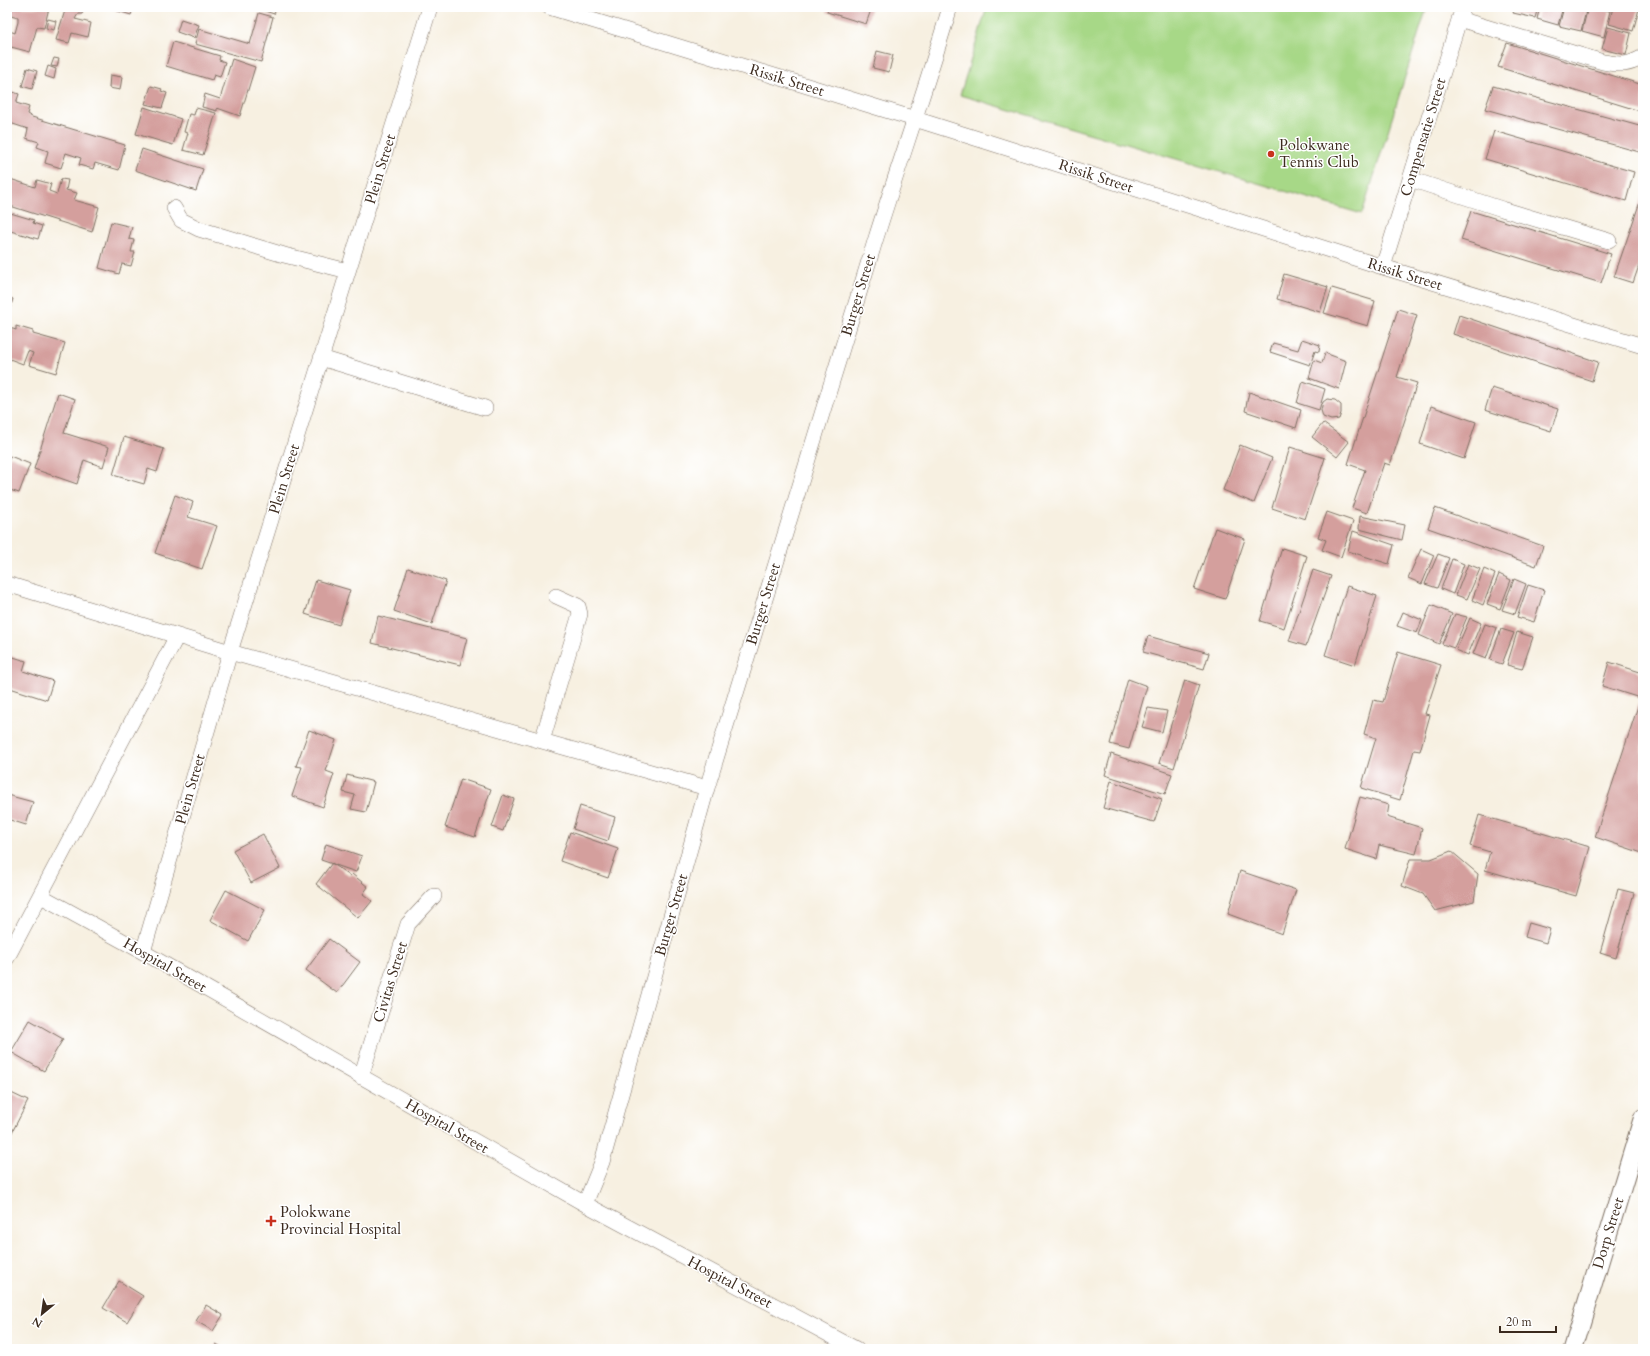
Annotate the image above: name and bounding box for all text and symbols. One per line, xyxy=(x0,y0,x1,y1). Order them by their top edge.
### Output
street label: Rissik Street xyxy=(747,59,827,101)
street label: Compensatie Street xyxy=(1395,75,1451,199)
street label: Plein Street xyxy=(360,131,400,207)
place label: Polokwane Tennis Club xyxy=(1279,135,1359,172)
marker: Polokwane Tennis Club xyxy=(1266,149,1276,159)
street label: Rissik Street xyxy=(1056,155,1136,197)
street label: Burger Street xyxy=(836,251,880,338)
street label: Rissik Street xyxy=(1365,253,1445,295)
street label: Plein Street xyxy=(264,441,304,517)
street label: Burger Street xyxy=(741,560,785,647)
street label: Plein Street xyxy=(170,751,210,827)
street label: Burger Street xyxy=(650,871,692,958)
street label: Hospital Street xyxy=(120,933,210,997)
street label: Civitas Street xyxy=(368,939,412,1025)
street label: Hospital Street xyxy=(402,1094,492,1158)
street label: Dorp Street xyxy=(1588,1195,1628,1271)
place label: Polokwane Provincial Hospital xyxy=(280,1202,401,1239)
marker: Polokwane Provincial Hospital xyxy=(265,1215,277,1227)
street label: Hospital Street xyxy=(684,1251,776,1313)
north arrow xyxy=(22,1294,62,1334)
scale bar xyxy=(1500,1308,1556,1334)
text: N xyxy=(29,1313,45,1331)
text: 20 m xyxy=(1506,1314,1533,1330)

